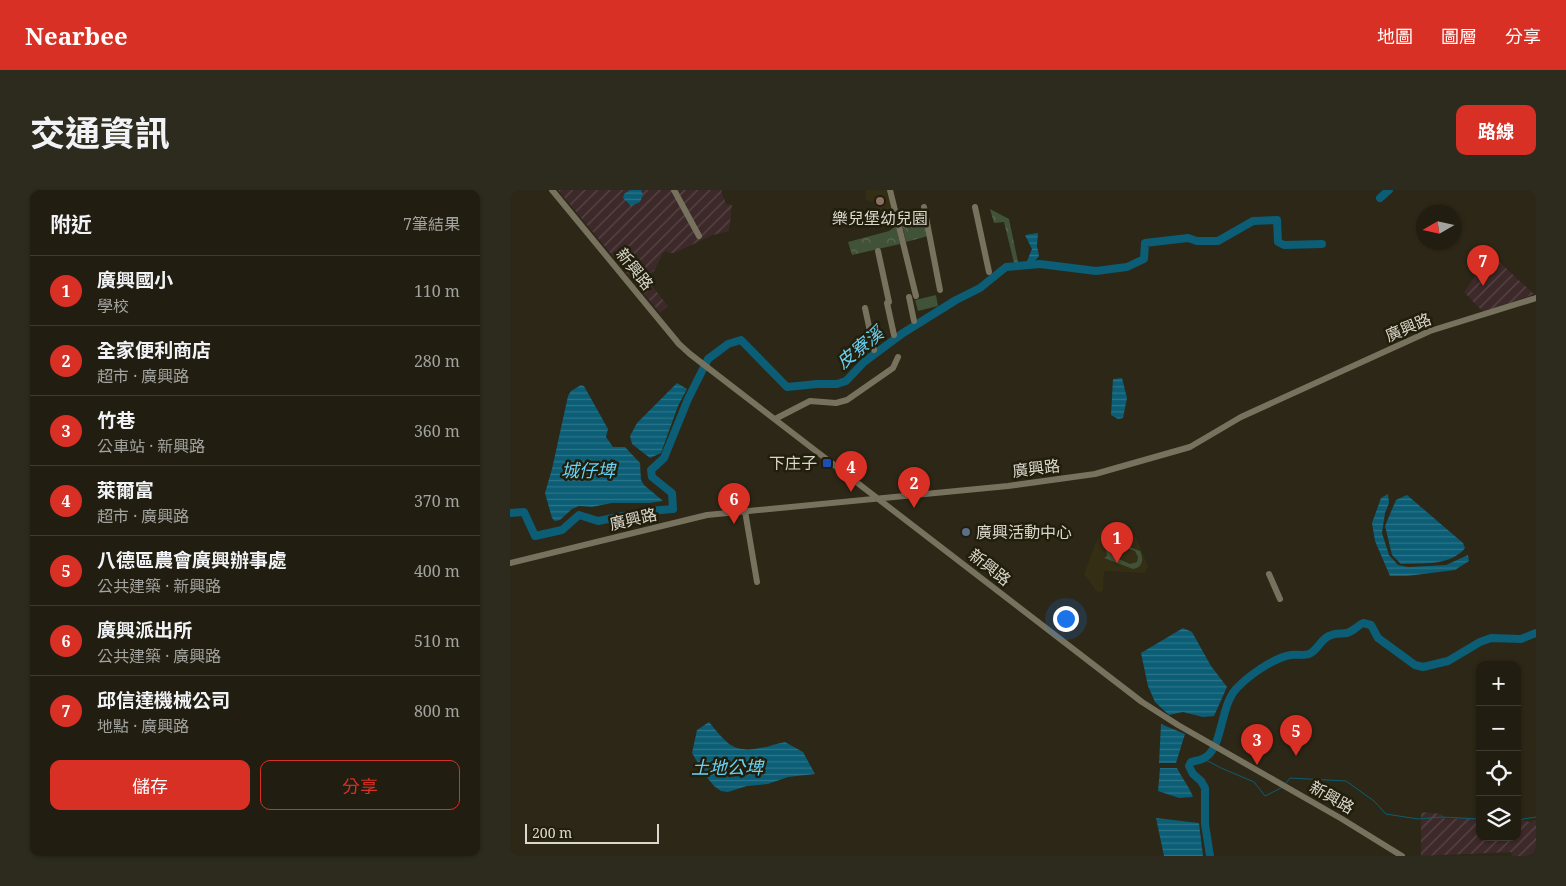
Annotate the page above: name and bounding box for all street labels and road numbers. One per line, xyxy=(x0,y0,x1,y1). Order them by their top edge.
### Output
street label: 新興路 xyxy=(611,243,659,295)
street label: 廣興路 xyxy=(1382,307,1434,347)
street label: 廣興路 xyxy=(1011,454,1061,482)
street label: 廣興路 xyxy=(607,503,659,535)
street label: 新興路 xyxy=(964,544,1016,590)
street label: 新興路 xyxy=(1306,775,1358,819)

